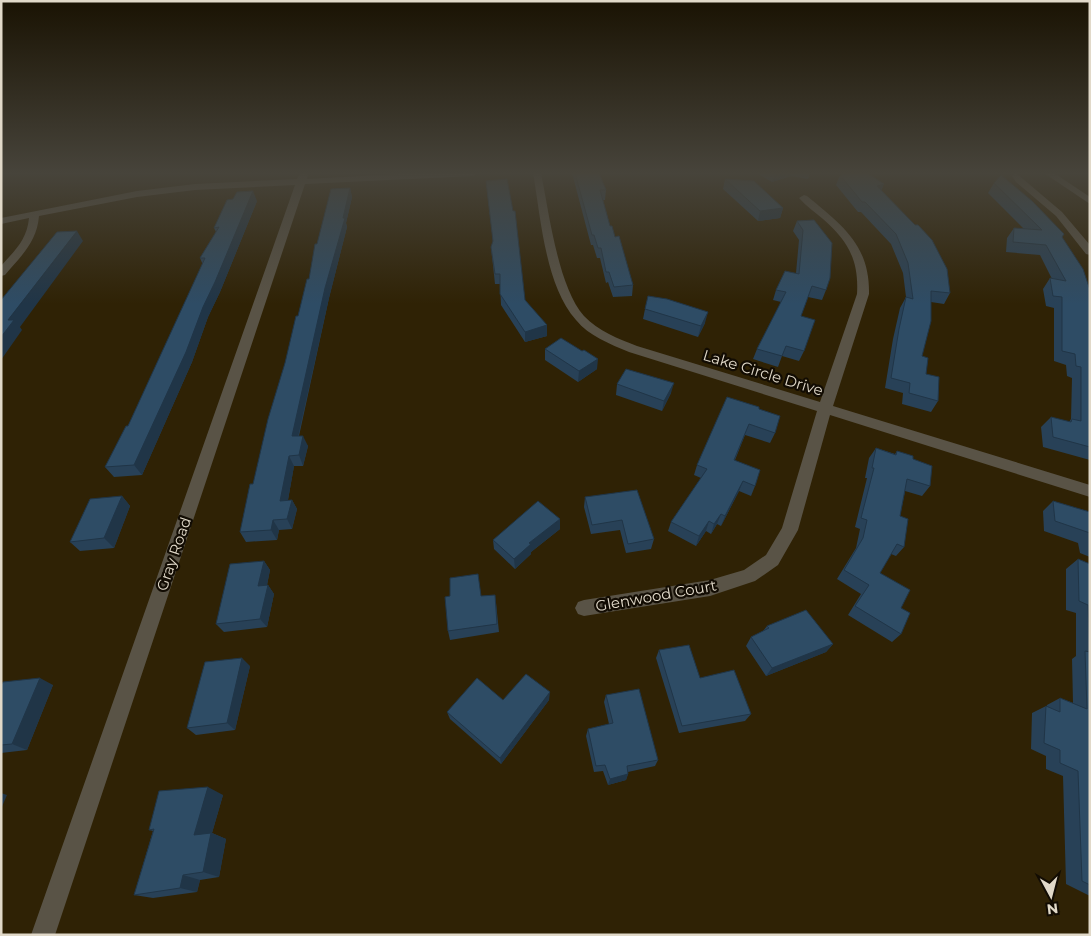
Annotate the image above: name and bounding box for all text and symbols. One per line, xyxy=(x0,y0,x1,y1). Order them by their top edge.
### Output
street label: Lake Circle Drive xyxy=(701,345,825,400)
street label: Gray Road xyxy=(152,514,195,593)
street label: Glenwood Court xyxy=(594,576,718,616)
north arrow xyxy=(1026,871,1076,921)
text: N xyxy=(1046,899,1059,919)

